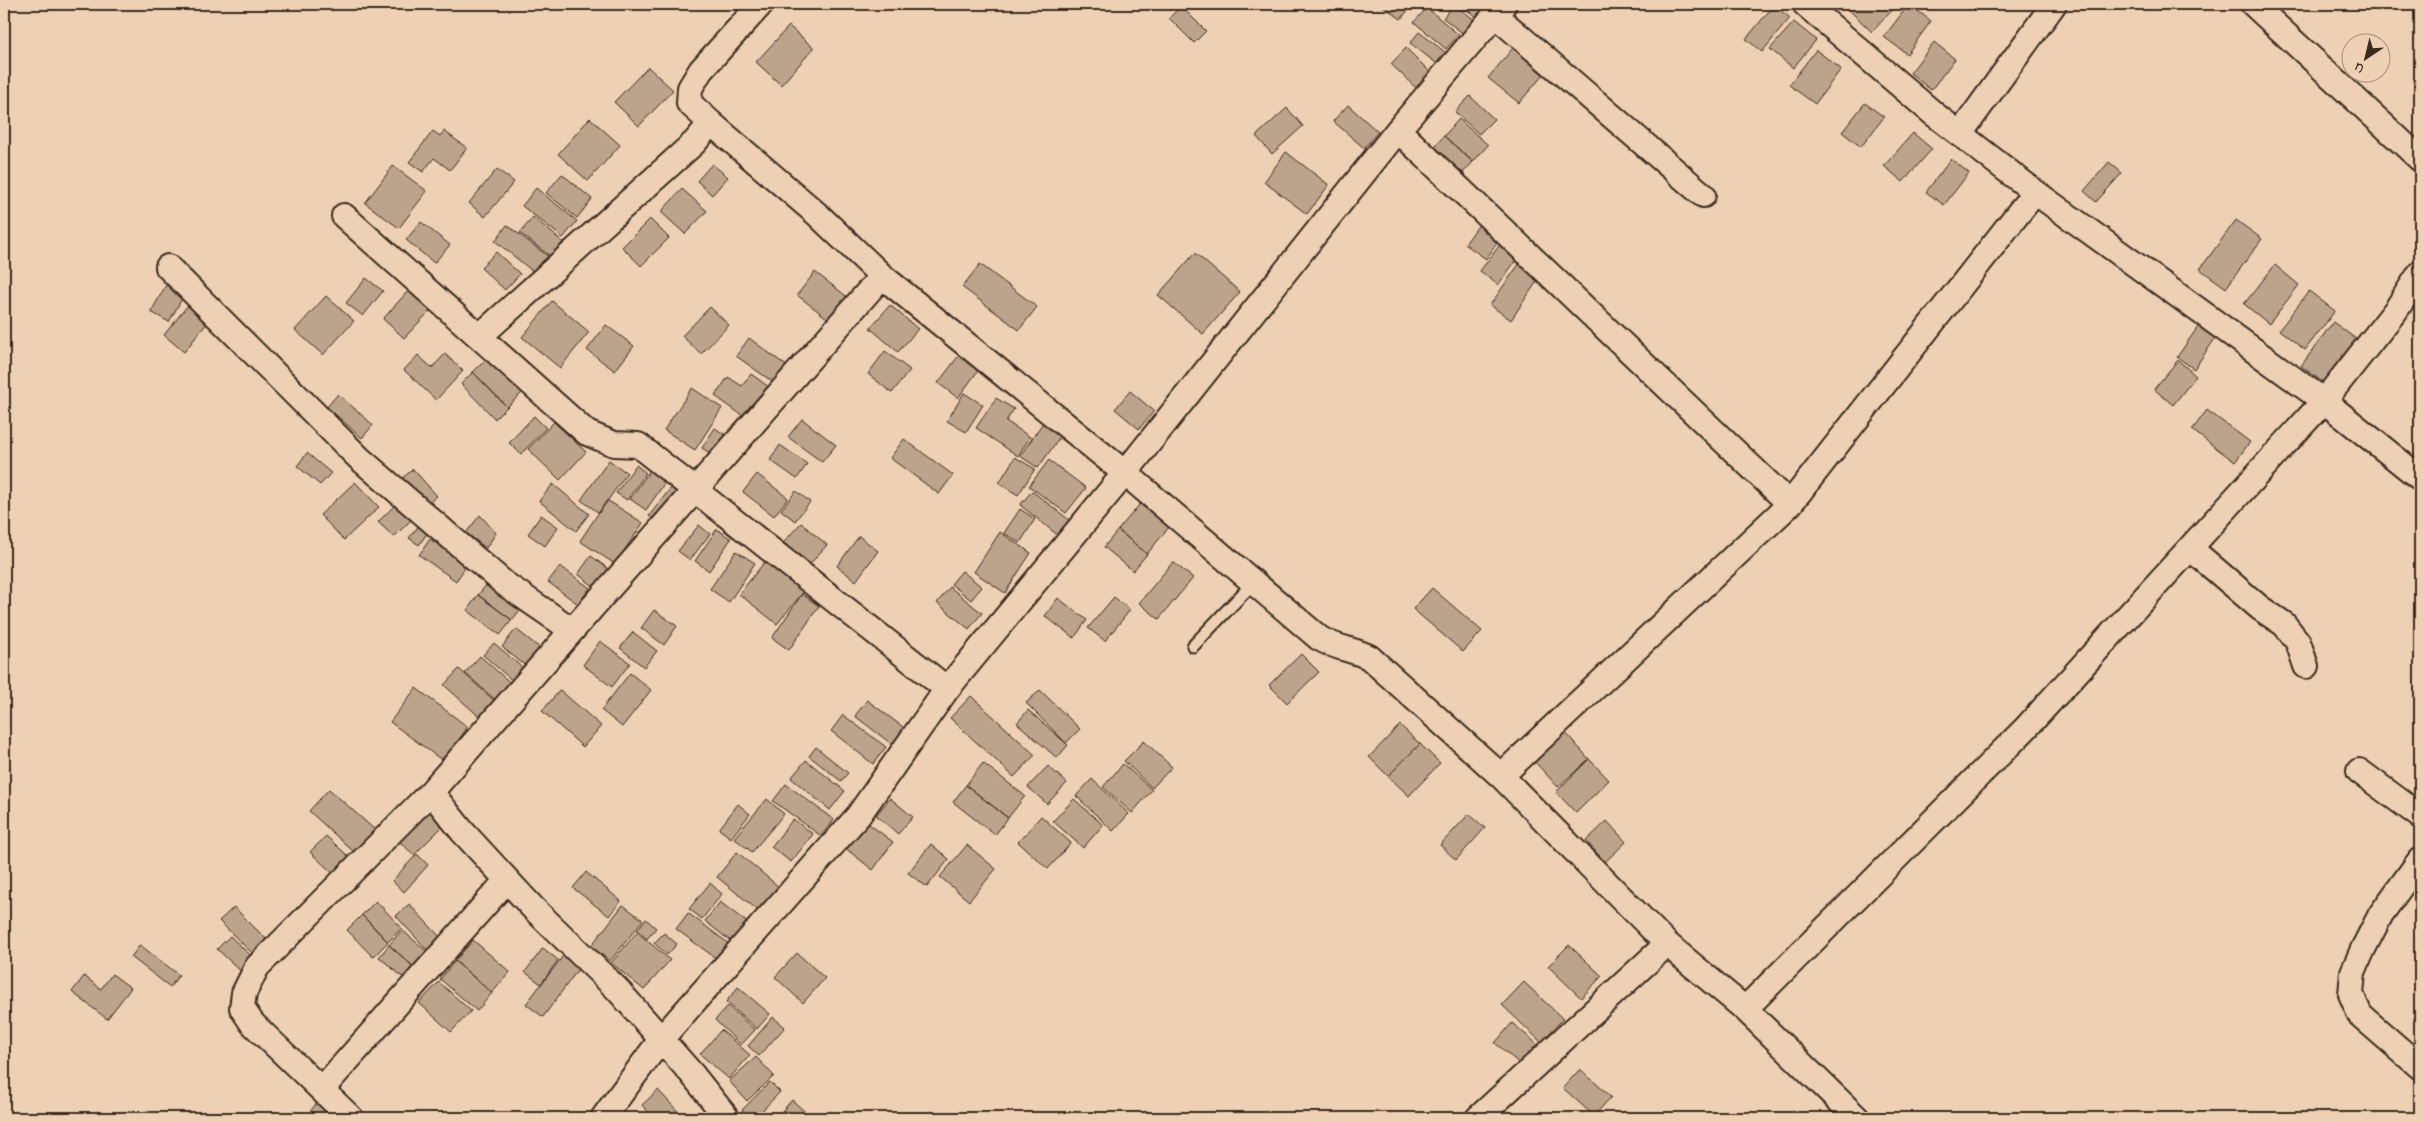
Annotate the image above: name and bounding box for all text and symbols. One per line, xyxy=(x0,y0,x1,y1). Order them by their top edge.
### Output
north arrow xyxy=(2342,32,2392,82)
text: U xyxy=(2350,56,2369,79)

